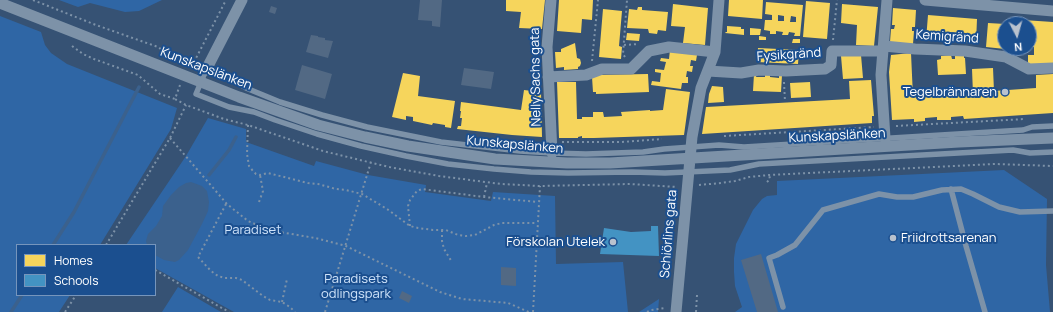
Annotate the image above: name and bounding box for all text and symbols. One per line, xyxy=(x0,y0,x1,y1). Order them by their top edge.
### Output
north arrow xyxy=(997,16,1037,56)
street label: Nelly Sachs gata xyxy=(527,27,545,127)
street label: Kemigränd xyxy=(915,27,979,47)
text: N xyxy=(1013,40,1023,55)
street label: Kunskapslänken xyxy=(158,44,254,94)
street label: Fysikgränd xyxy=(756,45,822,65)
place label: Tegelbrännaren xyxy=(903,84,997,100)
marker: Tegelbrännaren xyxy=(1000,87,1010,97)
street label: Kunskapslänken xyxy=(788,126,886,146)
street label: Kunskapslänken xyxy=(466,133,564,157)
street label: Schiörlins gata xyxy=(657,189,681,279)
park label: Paradiset xyxy=(225,222,281,238)
place label: Friidrottsarenan xyxy=(901,230,997,246)
marker: Friidrottsarenan xyxy=(888,233,898,243)
place label: Förskolan Utelek xyxy=(506,234,605,250)
marker: Förskolan Utelek xyxy=(608,237,618,247)
legend xyxy=(16,244,156,296)
text: Homes xyxy=(54,252,93,269)
park label: Paradisets odlingspark xyxy=(321,271,391,302)
text: Schools xyxy=(54,272,98,289)

